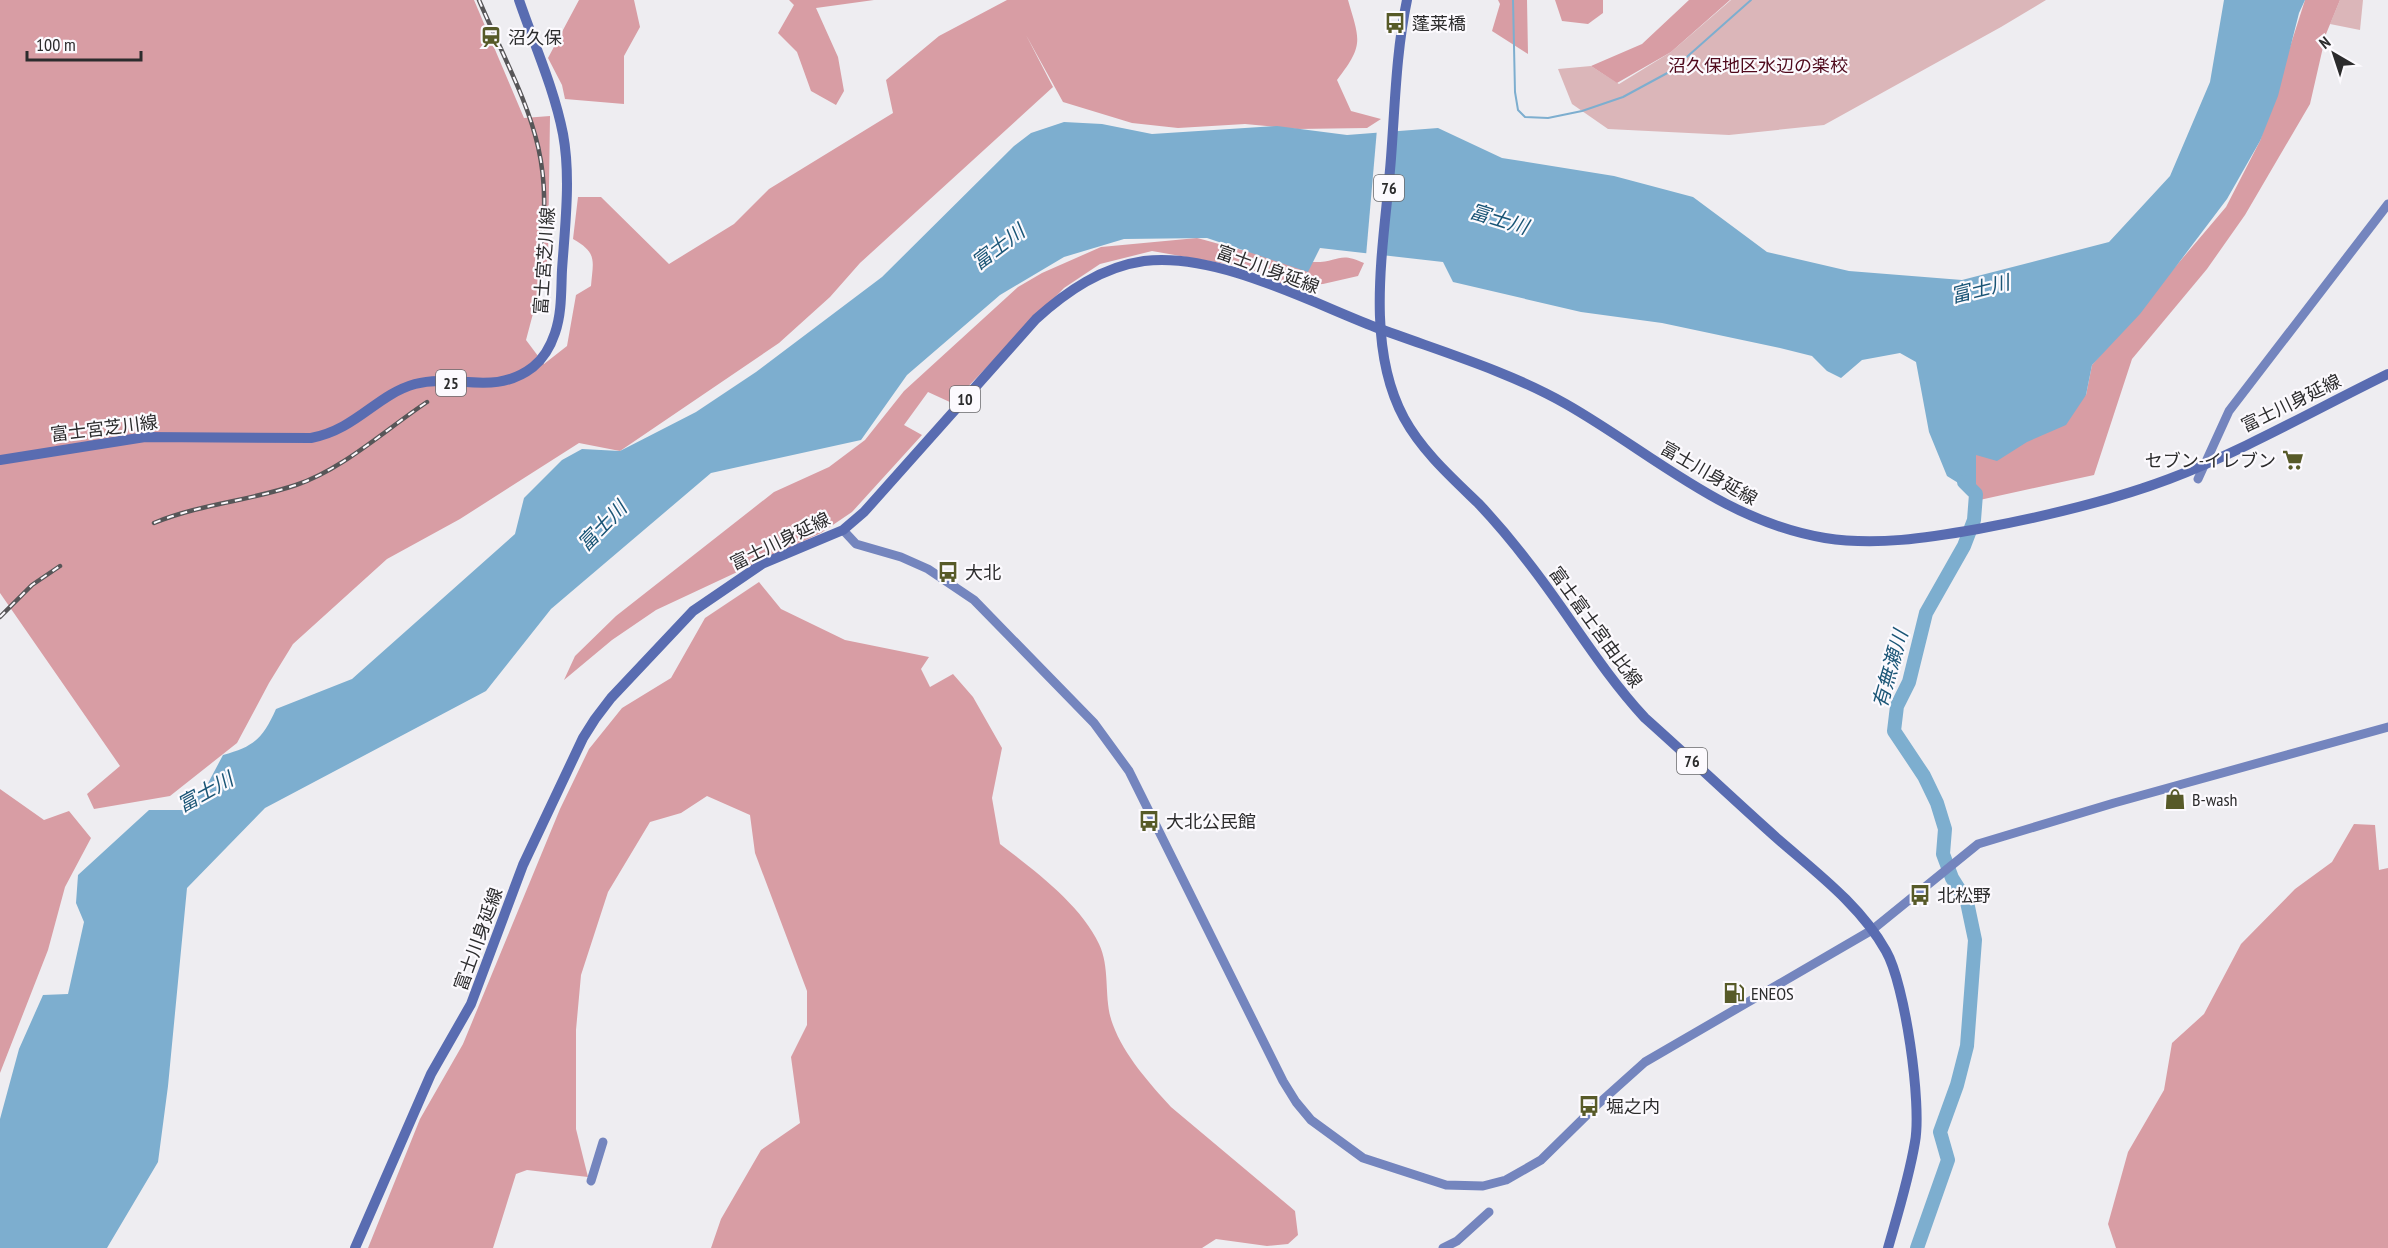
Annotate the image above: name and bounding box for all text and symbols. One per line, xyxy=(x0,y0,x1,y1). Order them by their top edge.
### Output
bus stop icon: 蓬莱橋 xyxy=(1383,11,1407,35)
place label: 蓬莱橋 xyxy=(1412,12,1466,35)
scale bar xyxy=(27,24,141,62)
north arrow xyxy=(2304,24,2364,84)
station icon: 沼久保 xyxy=(479,25,503,49)
place label: 沼久保 xyxy=(508,26,562,49)
text: N xyxy=(2315,32,2334,53)
text: 100 m xyxy=(36,33,76,56)
park label: 沼久保地区水辺の楽校 xyxy=(1668,54,1848,77)
road number: 76 xyxy=(1374,175,1404,201)
water label: 富士川 xyxy=(1467,198,1533,241)
street label: 富士宮芝川線 xyxy=(529,206,559,316)
water label: 富士川 xyxy=(966,217,1031,275)
street label: 富士川身延線 xyxy=(1213,240,1323,298)
water label: 富士川 xyxy=(1948,269,2014,309)
street label: 富士川身延線 xyxy=(2237,369,2345,437)
road number: 25 xyxy=(436,370,466,396)
road number: 10 xyxy=(950,386,980,412)
street label: 富士宮芝川線 xyxy=(49,410,159,446)
street label: 富士川身延線 xyxy=(1656,436,1762,510)
supermarket icon: セブン-イレブン xyxy=(2281,448,2305,472)
place label: セブン-イレブン xyxy=(2145,449,2276,472)
water label: 富士川 xyxy=(572,494,634,557)
street label: 富士川身延線 xyxy=(726,507,834,575)
bus stop icon: 大北 xyxy=(936,560,960,584)
place label: 大北 xyxy=(965,561,1001,584)
street label: 富士富士宮由比線 xyxy=(1544,562,1648,692)
water label: 有無瀬川 xyxy=(1866,625,1914,711)
road number: 76 xyxy=(1677,748,1707,774)
water label: 富士川 xyxy=(172,765,239,818)
shop icon: B-wash xyxy=(2163,787,2187,811)
place label: B-wash xyxy=(2192,788,2238,811)
bus stop icon: 大北公民館 xyxy=(1137,809,1161,833)
place label: 大北公民館 xyxy=(1166,810,1256,833)
bus stop icon: 北松野 xyxy=(1908,883,1932,907)
street label: 富士川身延線 xyxy=(449,884,507,994)
place label: 北松野 xyxy=(1937,884,1991,907)
fuel station icon: ENEOS xyxy=(1722,981,1746,1005)
place label: ENEOS xyxy=(1751,982,1794,1005)
bus stop icon: 堀之内 xyxy=(1577,1094,1601,1118)
place label: 堀之内 xyxy=(1606,1095,1660,1118)

